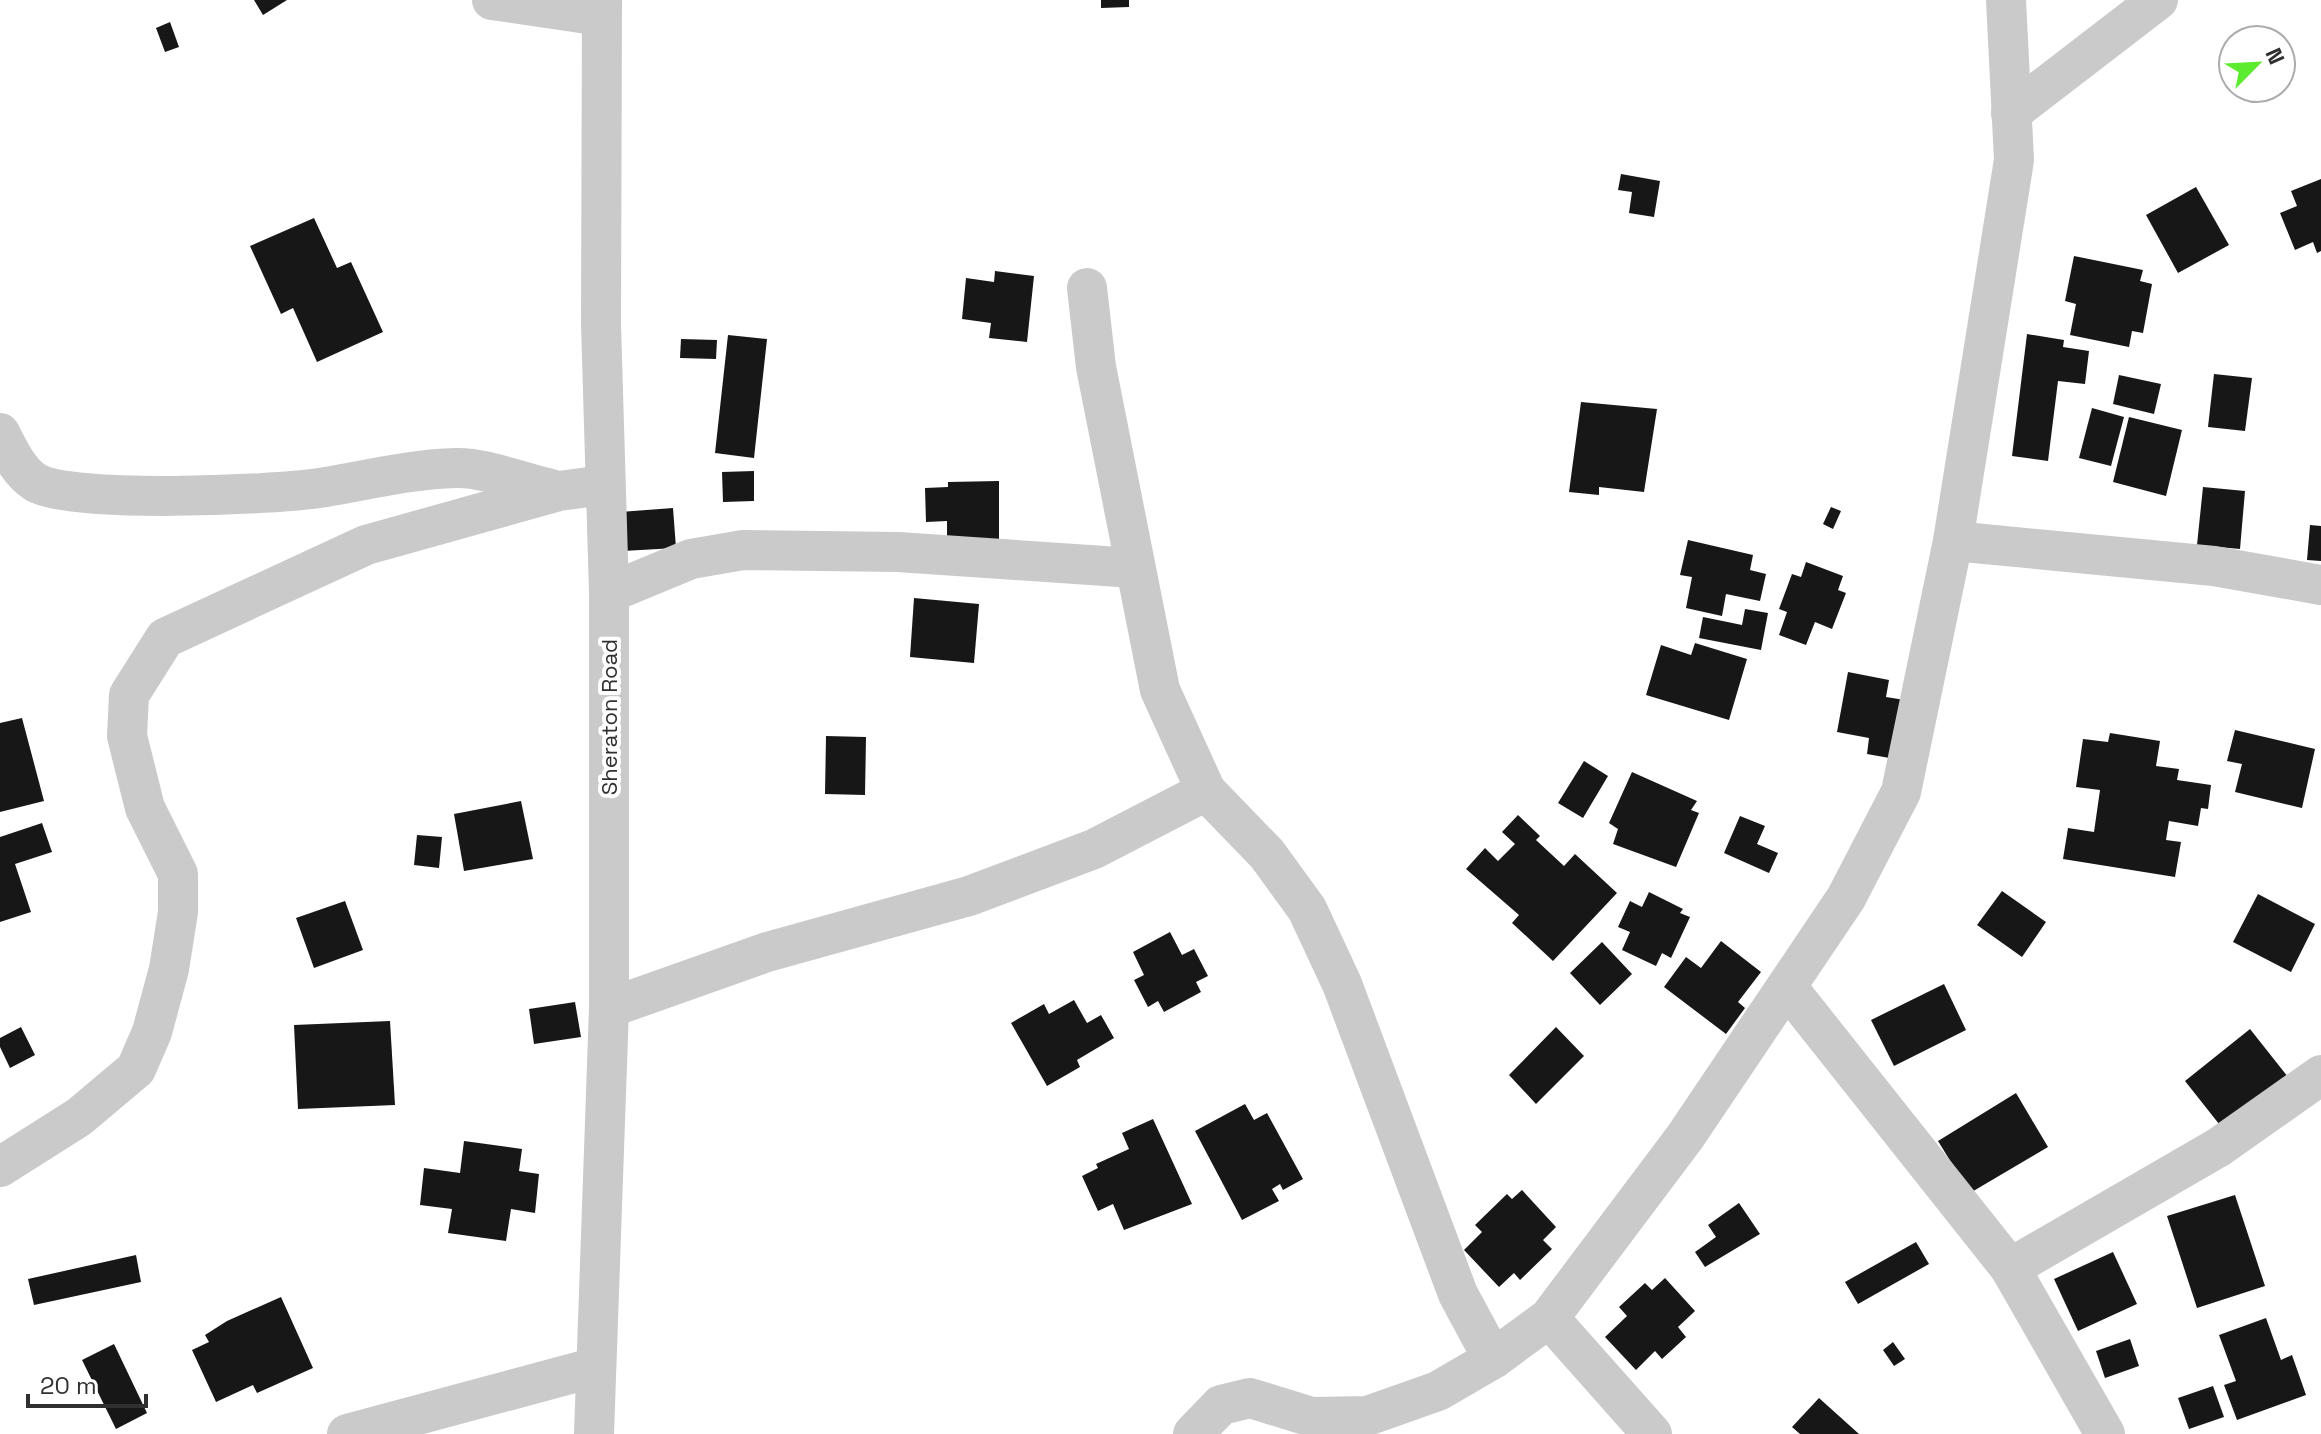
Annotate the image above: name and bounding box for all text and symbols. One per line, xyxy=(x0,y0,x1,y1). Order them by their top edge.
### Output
north arrow xyxy=(2217,24,2297,104)
text: N xyxy=(2259,43,2291,68)
street label: Sheraton Road xyxy=(595,639,623,795)
scale bar xyxy=(28,1358,146,1408)
text: 20 m xyxy=(40,1370,97,1401)

